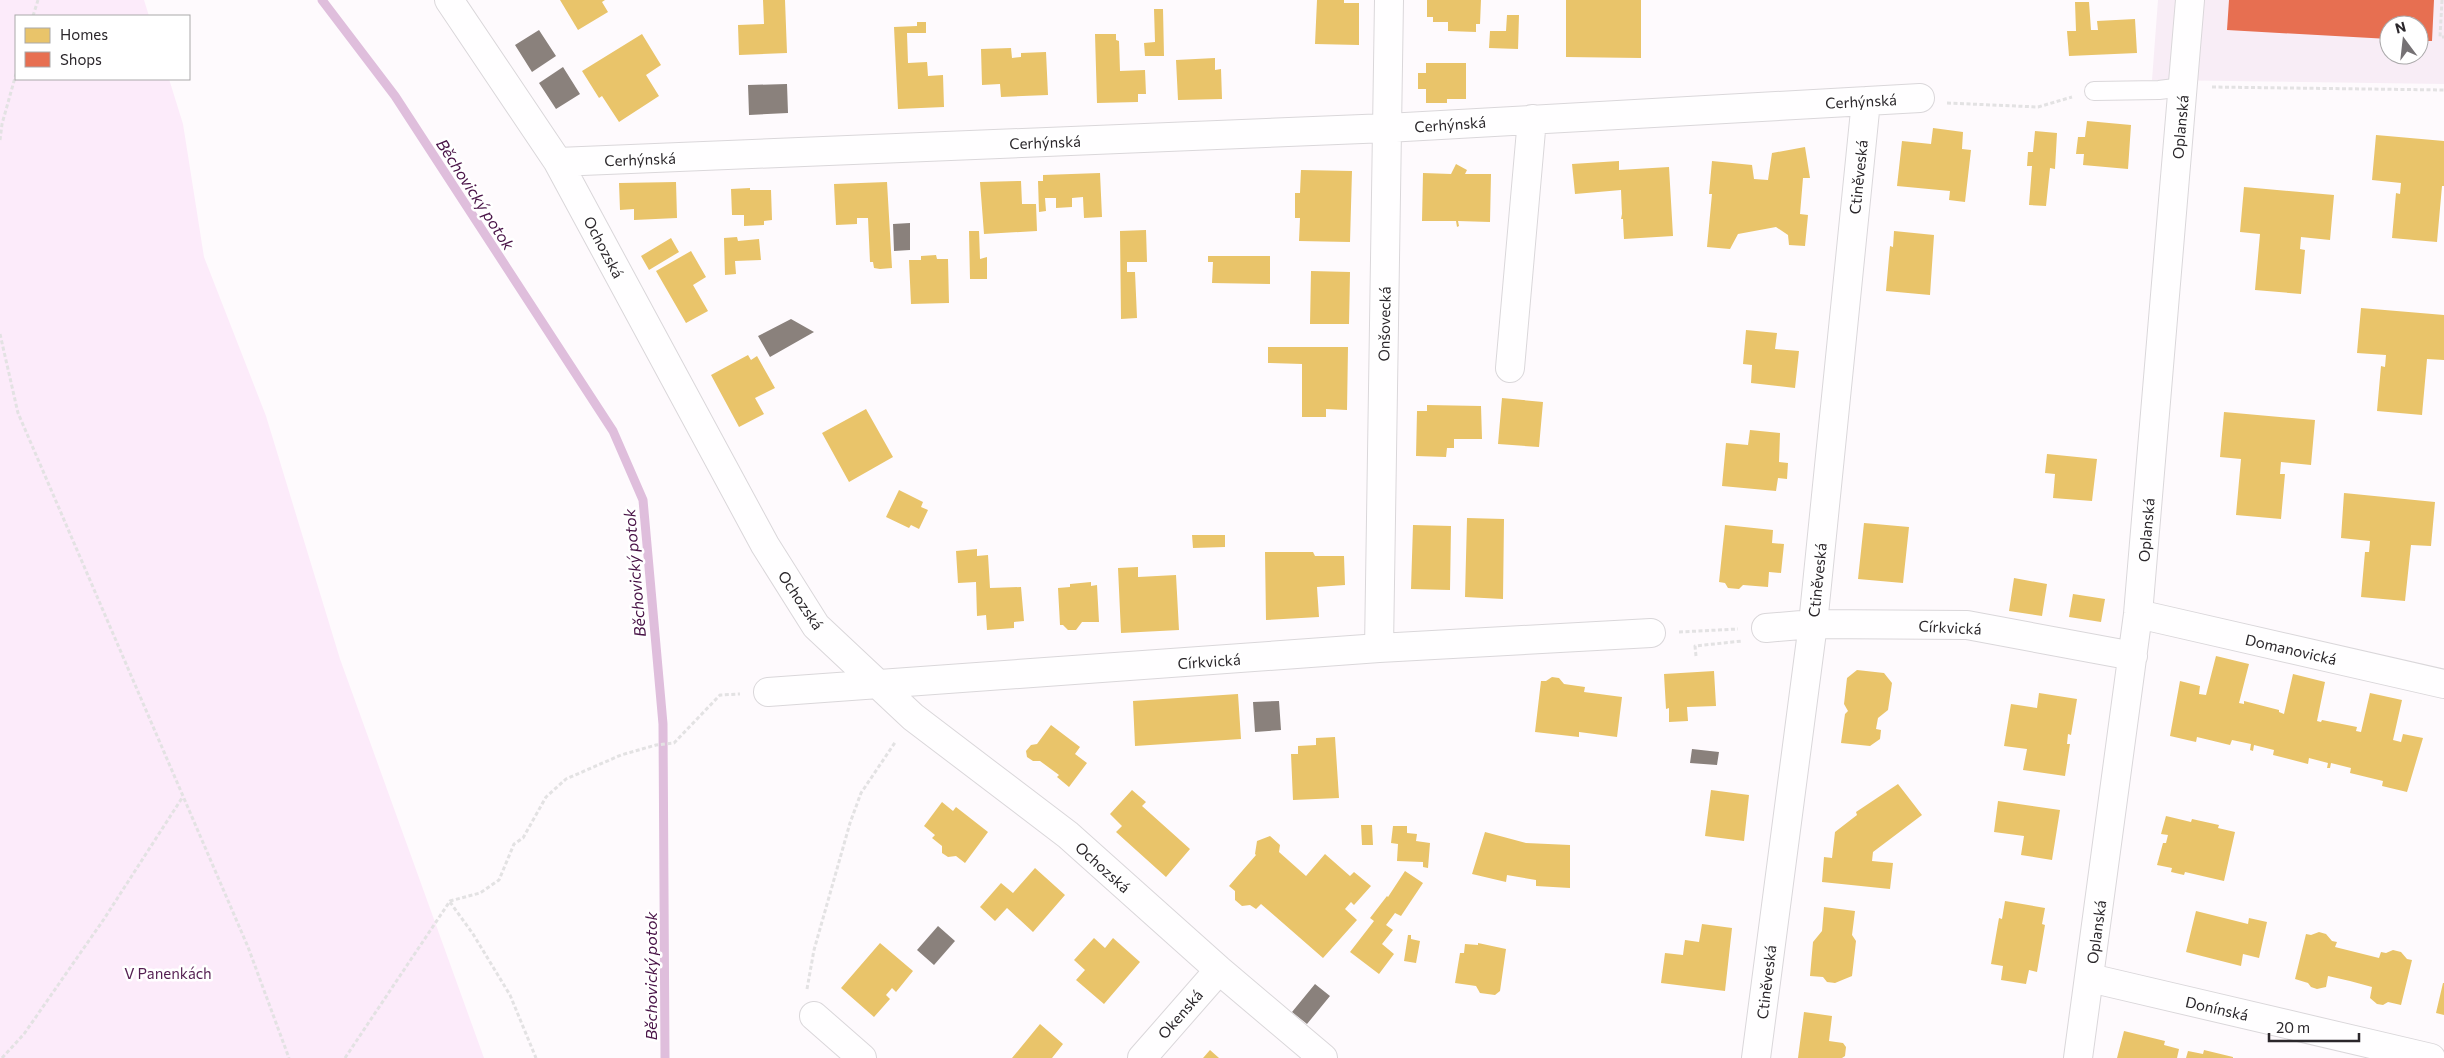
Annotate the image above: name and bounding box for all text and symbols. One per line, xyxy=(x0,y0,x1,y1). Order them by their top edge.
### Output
legend xyxy=(15,15,190,80)
north arrow xyxy=(2379,15,2429,65)
text: N xyxy=(2393,17,2408,37)
text: Homes xyxy=(60,25,108,43)
text: Shops xyxy=(60,50,102,68)
street label: Cerhýnská xyxy=(1825,90,1897,112)
street label: Oplanská xyxy=(2168,94,2192,160)
street label: Cerhýnská xyxy=(1414,113,1486,135)
street label: Cerhýnská xyxy=(1009,132,1081,152)
water label: Běchovický potok xyxy=(433,135,519,253)
street label: Ctiněveská xyxy=(1845,139,1871,215)
street label: Cerhýnská xyxy=(604,149,676,169)
street label: Ochozská xyxy=(580,213,628,281)
street label: Onšovecká xyxy=(1374,286,1394,362)
street label: Oplanská xyxy=(2134,497,2158,563)
water label: Běchovický potok xyxy=(619,508,649,638)
street label: Ctiněveská xyxy=(1804,542,1830,618)
street label: Ochozská xyxy=(775,567,827,633)
street label: Církvická xyxy=(1918,616,1982,638)
street label: Domanovická xyxy=(2244,630,2338,668)
street label: Církvická xyxy=(1177,650,1241,672)
street label: Ochozská xyxy=(1072,838,1134,896)
street label: Oplanská xyxy=(2083,899,2109,965)
water label: Běchovický potok xyxy=(641,911,660,1040)
street label: Ctiněveská xyxy=(1753,944,1779,1020)
park label: V Panenkách xyxy=(124,964,212,982)
street label: Okenská xyxy=(1154,986,1206,1042)
street label: Donínská xyxy=(2184,992,2250,1024)
scale bar xyxy=(2269,1010,2359,1042)
text: 20 m xyxy=(2276,1018,2310,1036)

